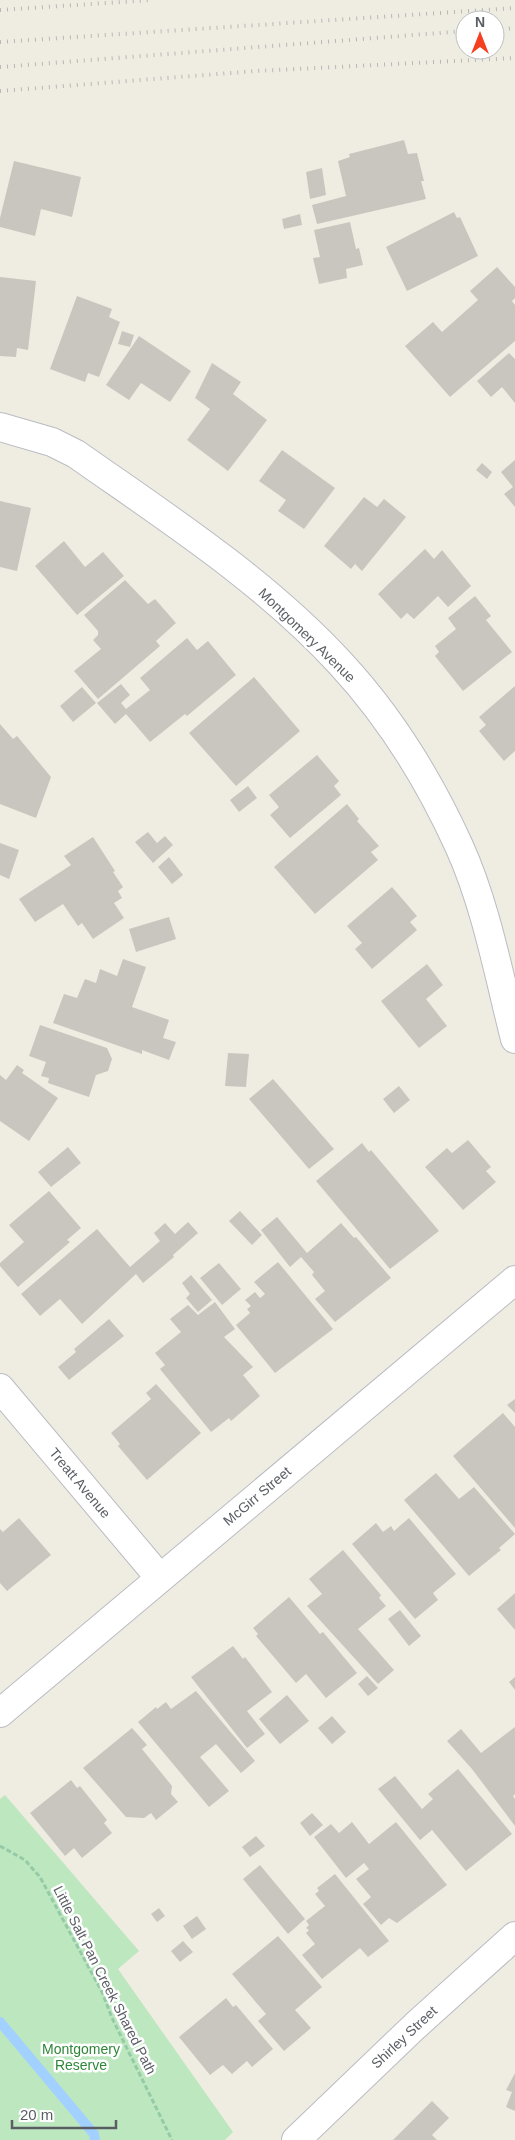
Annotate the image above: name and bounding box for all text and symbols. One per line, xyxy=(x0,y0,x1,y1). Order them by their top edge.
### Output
north arrow xyxy=(455,10,505,60)
text: N xyxy=(475,14,485,30)
street label: Montgomery Avenue xyxy=(255,585,359,685)
street label: Treatt Avenue xyxy=(46,1445,114,1521)
street label: McGirr Street xyxy=(220,1463,294,1529)
street label: Little Salt Pan Creek Shared Path xyxy=(50,1883,160,2077)
street label: Shirley Street xyxy=(368,2002,440,2072)
park label: Montgomery Reserve xyxy=(42,2041,120,2073)
scale bar xyxy=(12,2098,116,2130)
text: 20 m xyxy=(20,2106,53,2123)

